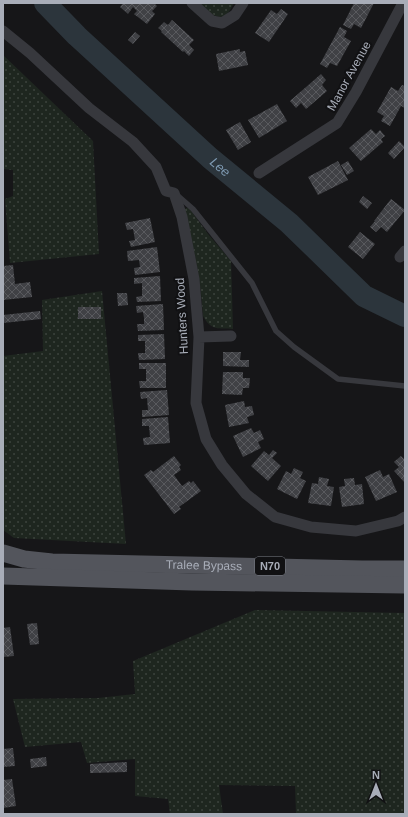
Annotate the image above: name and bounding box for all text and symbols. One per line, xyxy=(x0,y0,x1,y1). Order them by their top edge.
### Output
street label: Manor Avenue xyxy=(324,39,374,113)
water label: Lee xyxy=(207,154,233,180)
street label: Hunters Wood xyxy=(173,277,191,355)
road number: N70 xyxy=(255,557,285,575)
street label: Tralee Bypass xyxy=(166,558,242,573)
north arrow xyxy=(356,765,396,805)
text: N xyxy=(372,769,380,781)

